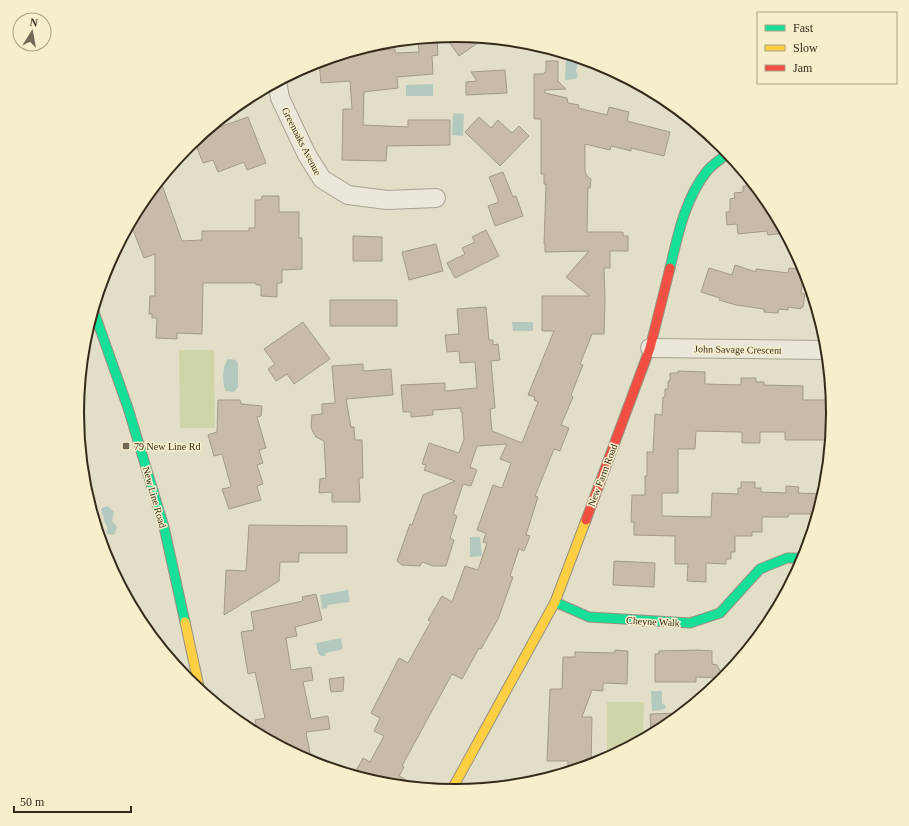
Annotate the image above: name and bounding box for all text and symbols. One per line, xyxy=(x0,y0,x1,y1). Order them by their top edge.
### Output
north arrow xyxy=(12,12,52,52)
legend xyxy=(757,12,897,84)
text: N xyxy=(29,16,39,29)
text: Fast xyxy=(793,21,814,35)
text: Slow xyxy=(793,41,818,55)
text: Jam xyxy=(793,61,813,75)
street label: Greenoaks Avenue xyxy=(280,105,324,178)
street label: John Savage Crescent xyxy=(694,343,782,356)
marker: 79 New Line Rd xyxy=(121,441,131,451)
place label: 79 New Line Rd xyxy=(134,441,200,452)
street label: New Farm Road xyxy=(585,442,619,508)
street label: New Line Road xyxy=(141,465,169,529)
street label: Cheyne Walk xyxy=(626,615,680,628)
scale bar xyxy=(14,788,131,814)
text: 50 m xyxy=(20,795,45,809)

